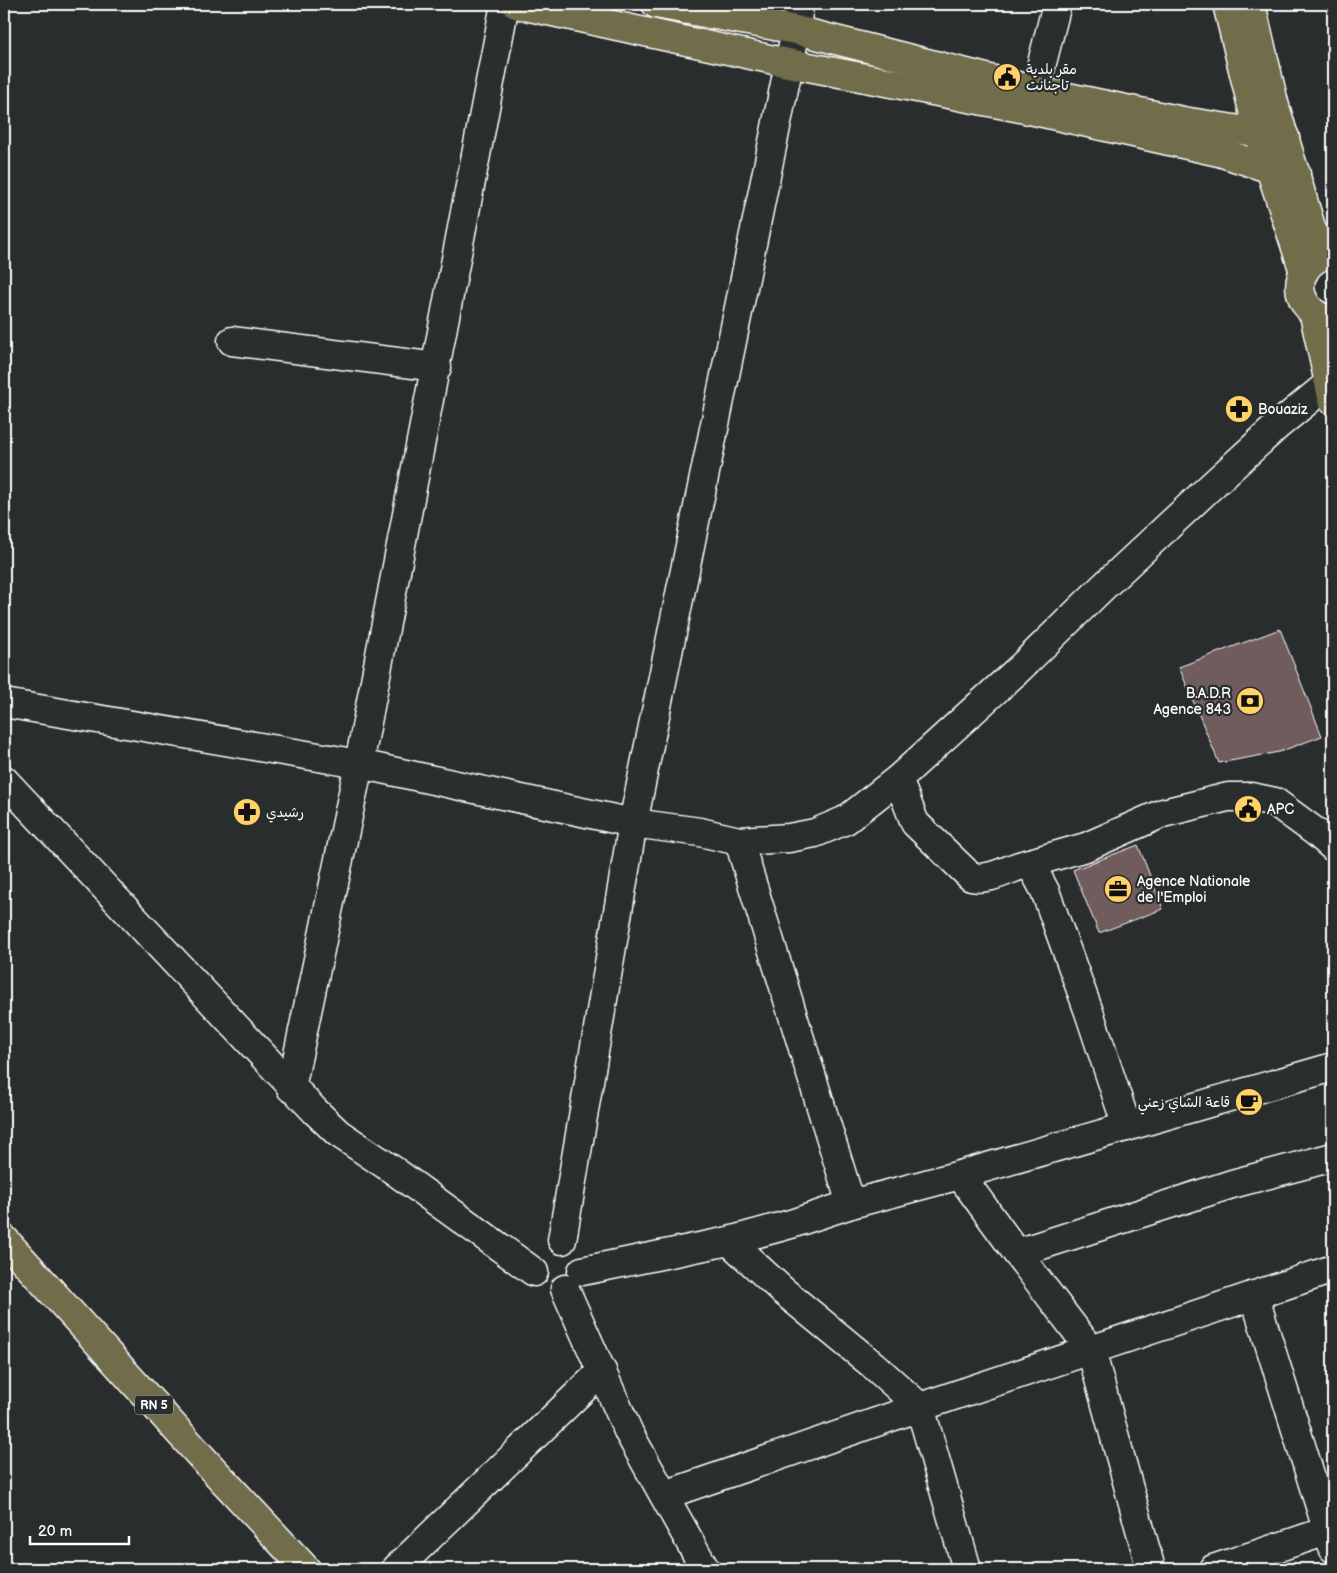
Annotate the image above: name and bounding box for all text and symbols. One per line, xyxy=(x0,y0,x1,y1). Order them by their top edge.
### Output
place label: مقر بلدية تاجنانت xyxy=(1026,61,1077,94)
public building icon: مقر بلدية تاجنانت xyxy=(992,62,1022,92)
pharmacy icon: Bouaziz xyxy=(1224,394,1254,424)
place label: Bouaziz xyxy=(1258,401,1308,418)
place label: B.A.D.R Agence 843 xyxy=(1154,685,1231,718)
bank icon: B.A.D.R Agence 843 xyxy=(1235,686,1265,716)
public building icon: APC xyxy=(1233,794,1263,824)
pharmacy icon: رشيدي xyxy=(232,797,262,827)
place label: APC xyxy=(1267,801,1294,818)
place label: رشيدي xyxy=(266,804,304,823)
place label: Agence Nationale de l'Emploi xyxy=(1137,873,1250,906)
office icon: Agence Nationale de l'Emploi xyxy=(1103,874,1133,904)
cafe icon: قاعة الشاي زعني xyxy=(1234,1087,1264,1117)
place label: قاعة الشاي زعني xyxy=(1138,1094,1230,1115)
road number: RN 5 xyxy=(135,1396,173,1414)
scale bar xyxy=(30,1513,129,1545)
text: 20 m xyxy=(38,1522,72,1541)

